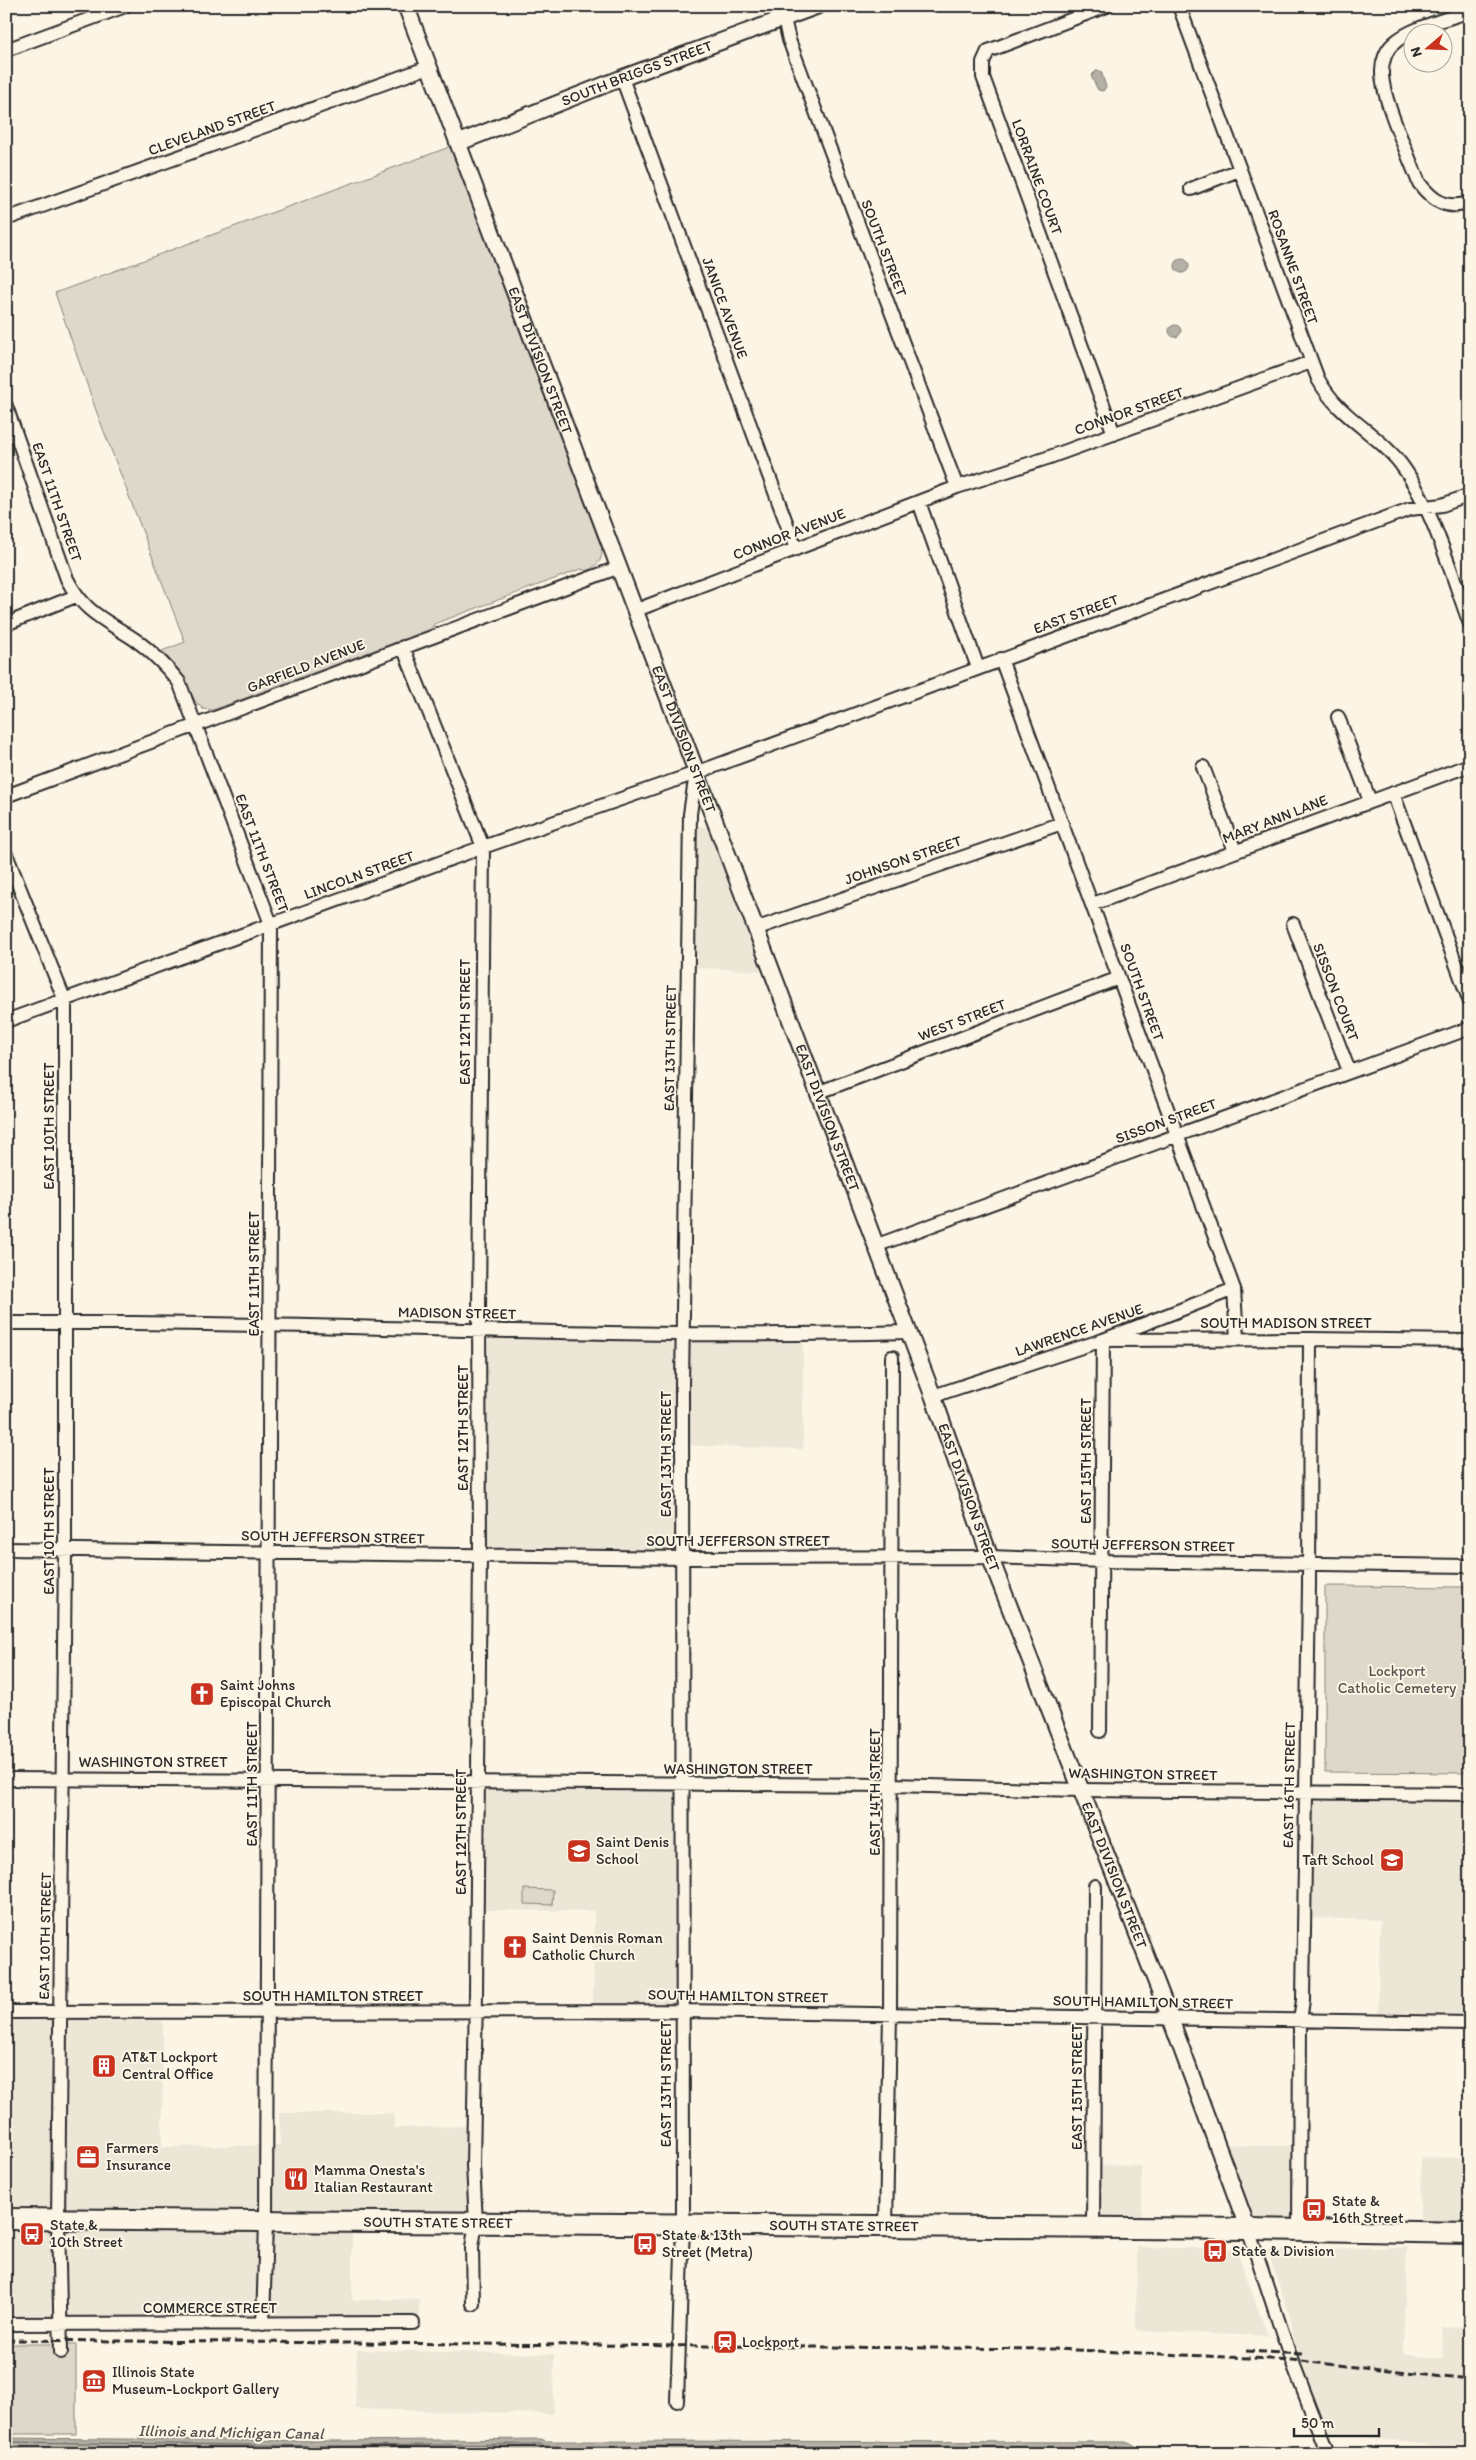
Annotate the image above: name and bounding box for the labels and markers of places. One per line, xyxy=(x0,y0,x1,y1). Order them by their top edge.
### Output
place label: Saint Johns Episcopal Church xyxy=(220,1676,331,1711)
church icon: Saint Johns Episcopal Church xyxy=(189,1681,215,1707)
place label: Saint Denis School xyxy=(596,1833,670,1868)
school or university icon: Saint Denis School xyxy=(566,1838,592,1864)
school or university icon: Taft School xyxy=(1379,1847,1405,1873)
place label: Taft School xyxy=(1302,1851,1375,1869)
place label: Saint Dennis Roman Catholic Church xyxy=(532,1929,663,1964)
church icon: Saint Dennis Roman Catholic Church xyxy=(502,1934,528,1960)
place label: AT&T Lockport Central Office xyxy=(122,2048,218,2083)
building icon: AT&T Lockport Central Office xyxy=(91,2053,117,2079)
place label: Farmers Insurance xyxy=(106,2139,171,2174)
office icon: Farmers Insurance xyxy=(75,2144,101,2170)
place label: Mamma Onesta's Italian Restaurant xyxy=(314,2161,433,2196)
restaurant icon: Mamma Onesta's Italian Restaurant xyxy=(283,2166,309,2192)
place label: State & 16th Street xyxy=(1332,2192,1404,2227)
bus stop icon: State & 16th Street xyxy=(1301,2197,1327,2223)
place label: State & 10th Street xyxy=(50,2216,123,2251)
bus stop icon: State & 10th Street xyxy=(19,2221,45,2247)
place label: State & 13th Street (Metra) xyxy=(662,2226,753,2261)
bus stop icon: State & 13th Street (Metra) xyxy=(632,2231,658,2257)
bus stop icon: State & Division xyxy=(1202,2238,1228,2264)
place label: State & Division xyxy=(1232,2242,1335,2260)
station icon: Lockport xyxy=(712,2329,738,2355)
place label: Lockport xyxy=(742,2333,799,2351)
place label: Illinois State Museum-Lockport Gallery xyxy=(112,2363,279,2398)
museum icon: Illinois State Museum-Lockport Gallery xyxy=(81,2368,107,2394)

